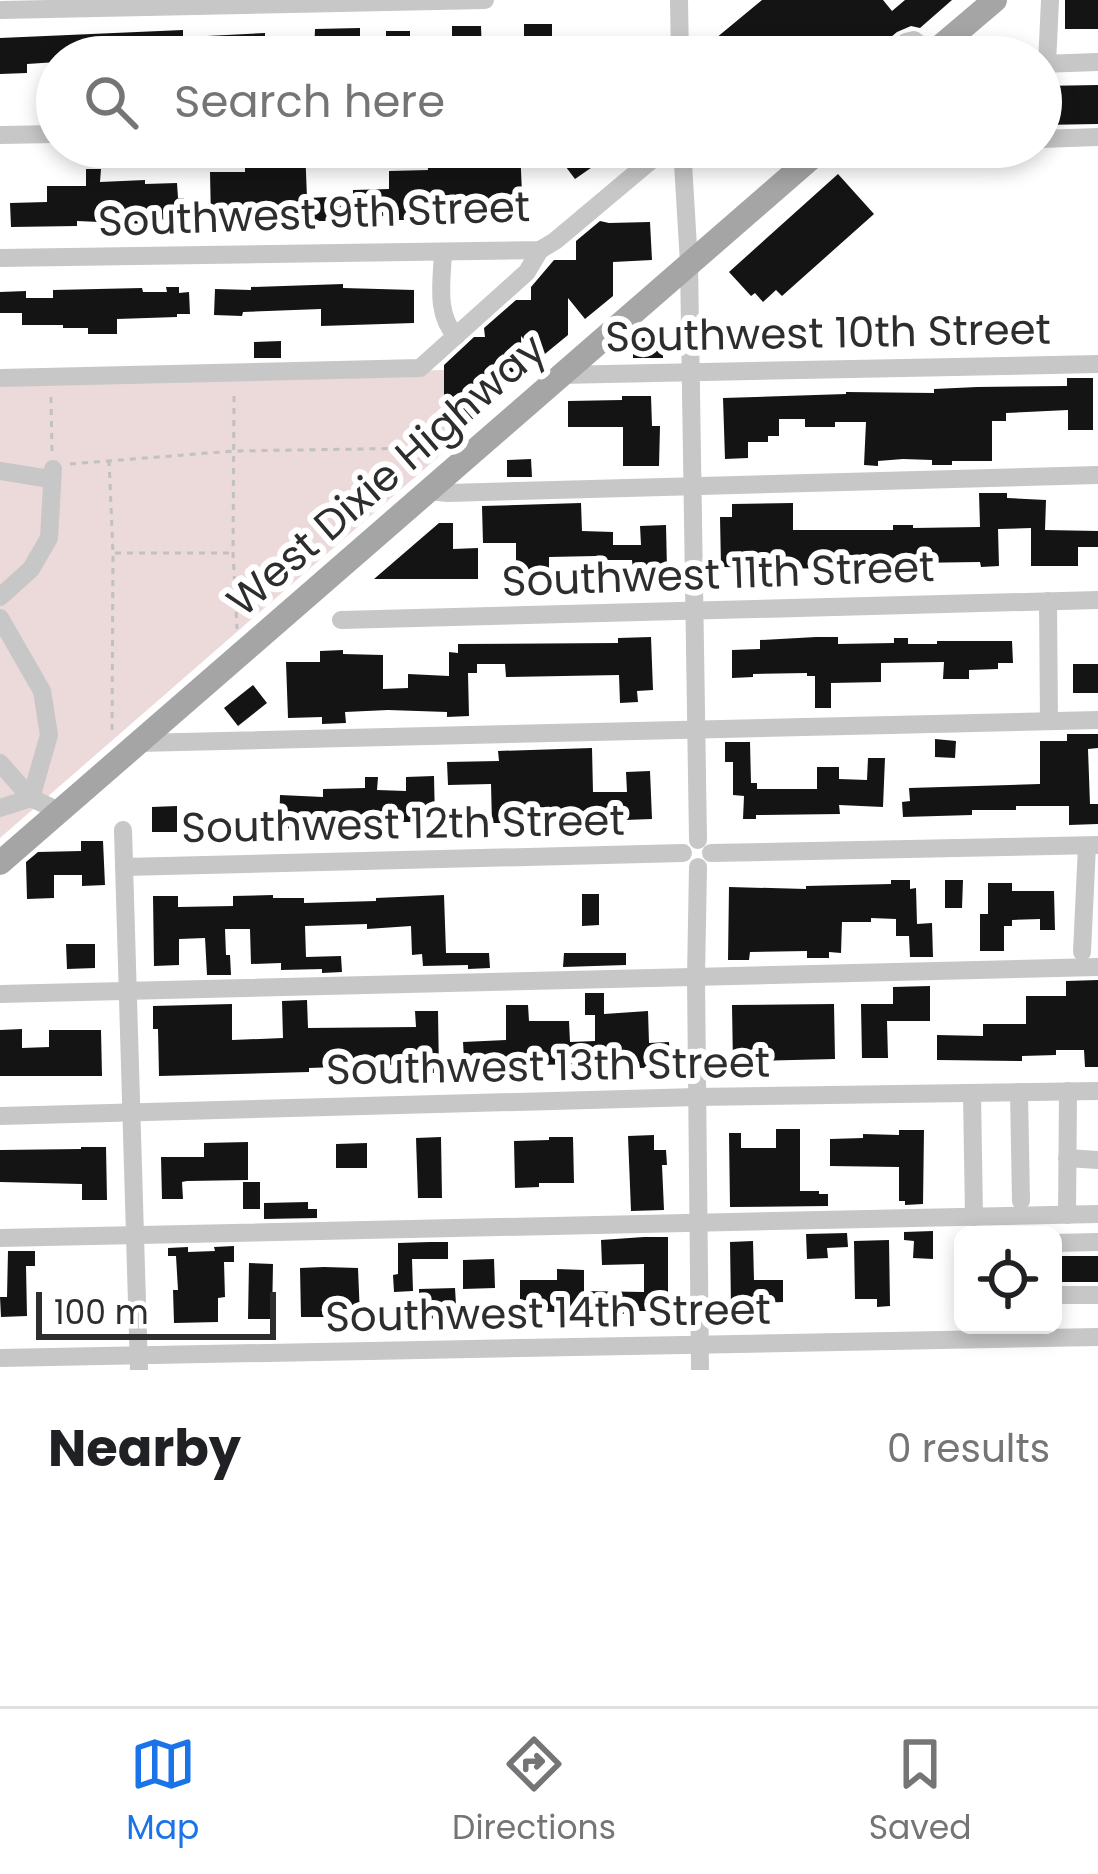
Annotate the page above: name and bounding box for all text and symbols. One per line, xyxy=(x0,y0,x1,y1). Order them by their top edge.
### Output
search box xyxy=(36,36,1062,168)
icon: search xyxy=(78,69,144,135)
text: Search here xyxy=(174,70,445,133)
street label: Southwest 9th Street xyxy=(97,177,531,251)
street label: Southwest 10th Street xyxy=(605,300,1051,366)
street label: West Dixie Highway xyxy=(214,320,558,630)
street label: Southwest 11th Street xyxy=(501,537,935,611)
street label: Southwest 12th Street xyxy=(181,791,625,857)
street label: Southwest 13th Street xyxy=(326,1033,770,1099)
map controls xyxy=(954,1226,1062,1334)
button: locate xyxy=(954,1226,1062,1334)
street label: Southwest 14th Street xyxy=(325,1280,771,1346)
scale bar xyxy=(36,1286,276,1339)
text: 100 m xyxy=(54,1289,149,1336)
text: Nearby xyxy=(48,1412,241,1484)
text: 0 results xyxy=(887,1421,1050,1476)
tab: Map xyxy=(126,1731,199,1853)
tab: Directions xyxy=(452,1731,616,1853)
tab: Saved xyxy=(869,1731,972,1853)

